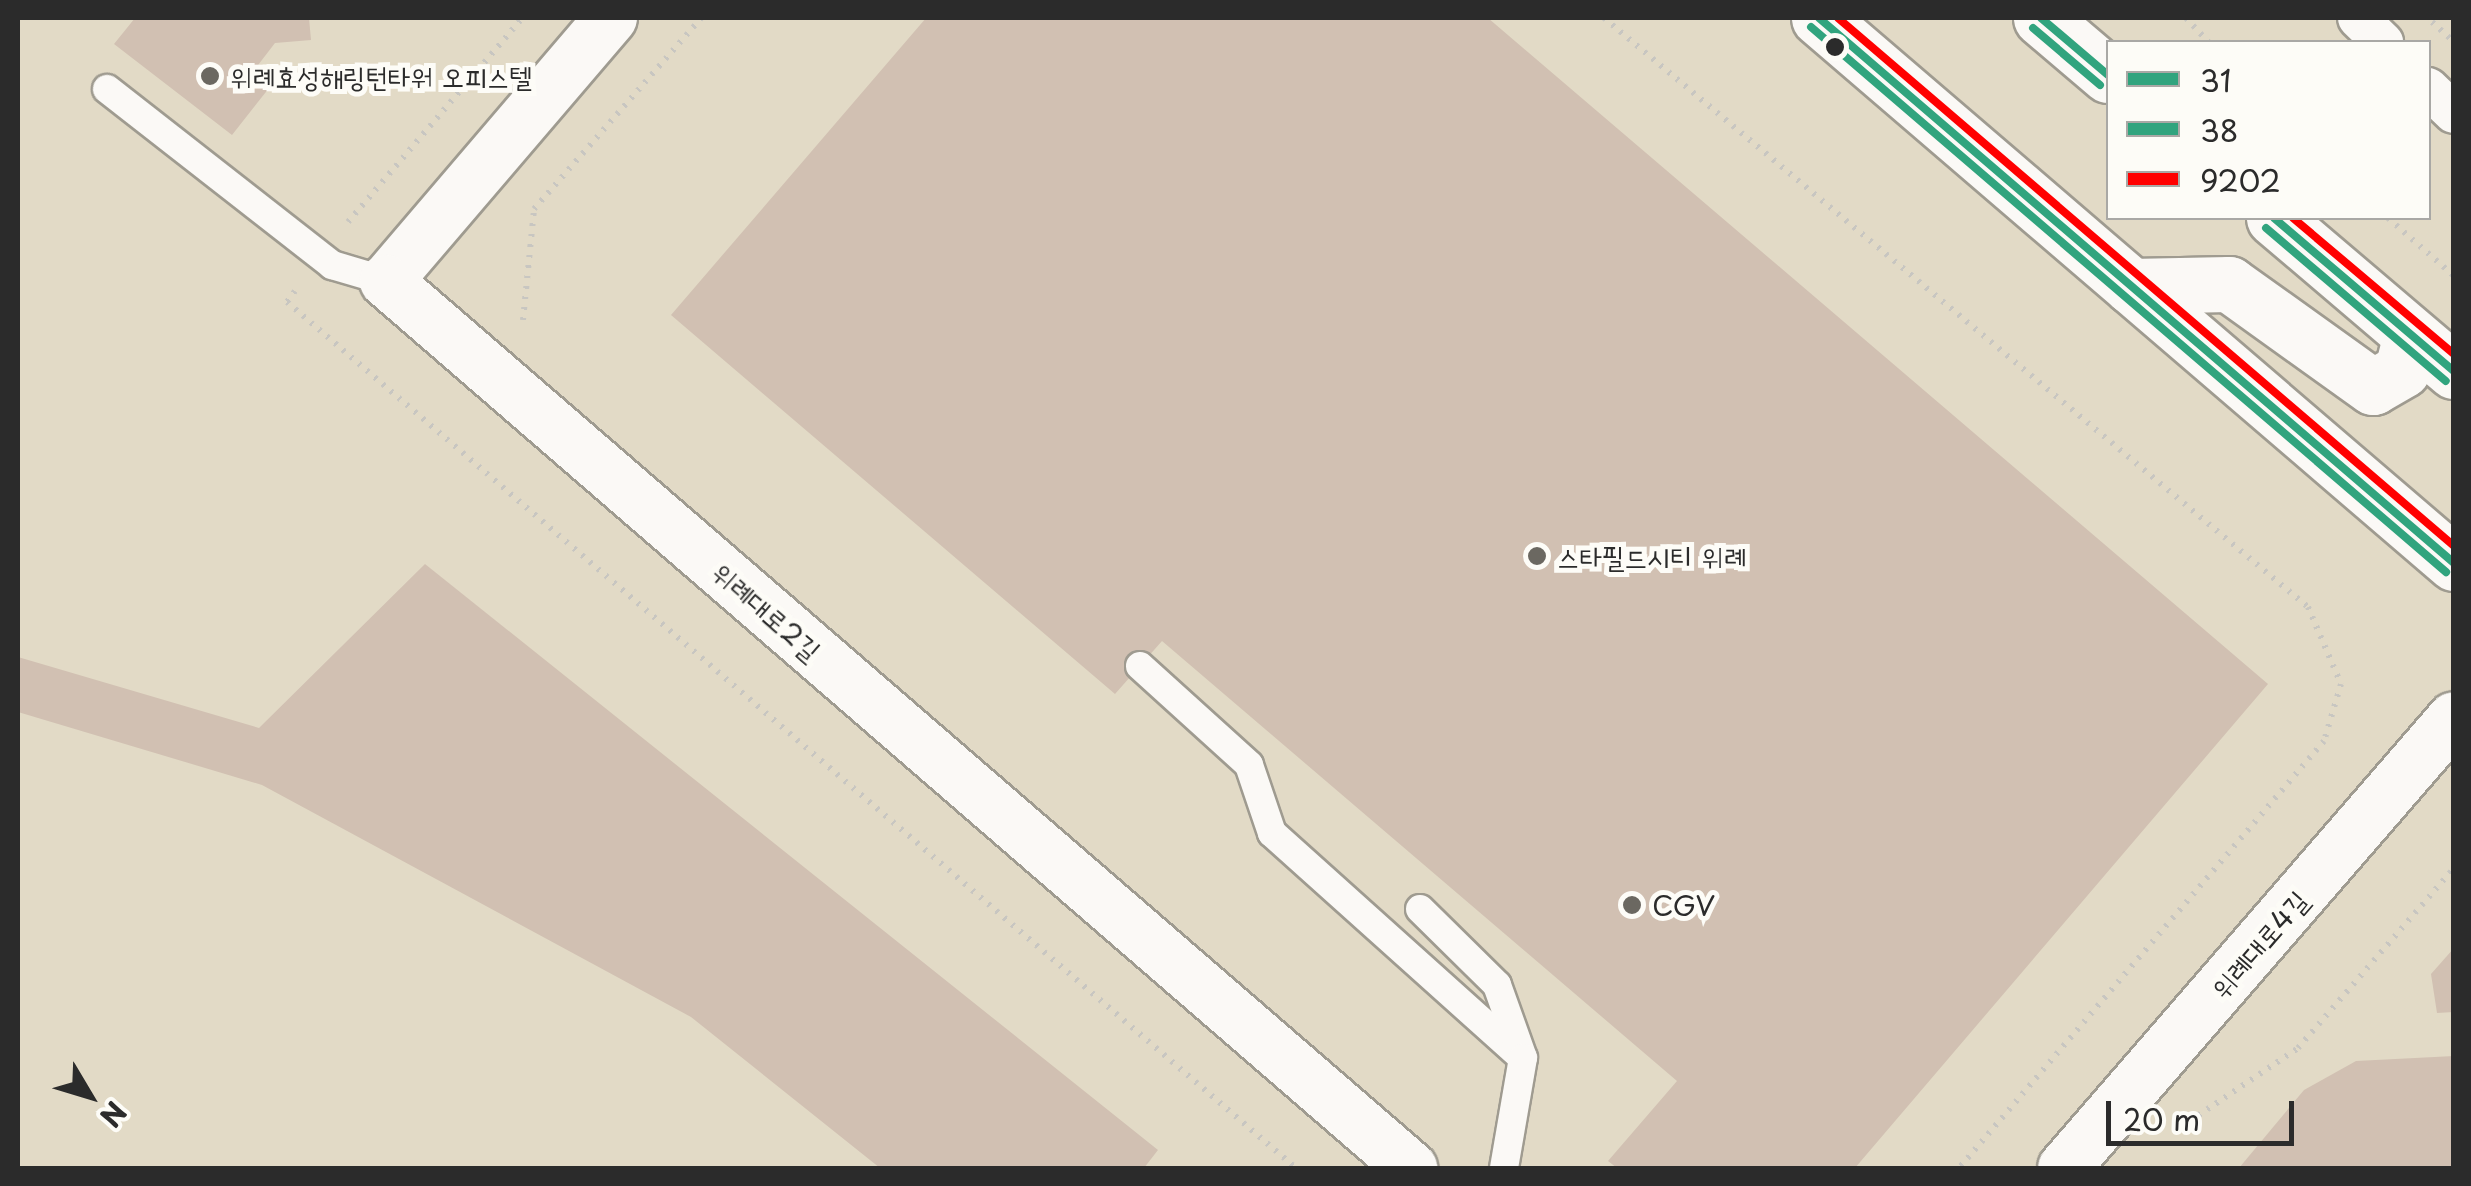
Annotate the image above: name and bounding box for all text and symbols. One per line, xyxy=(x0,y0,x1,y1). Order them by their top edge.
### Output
unlabelled marker xyxy=(1825,37,1845,57)
legend xyxy=(2106,40,2431,220)
text: 31 xyxy=(2200,57,2231,102)
place label: 위례효성해링턴타워 오피스텔 xyxy=(230,59,532,93)
marker: 위례효성해링턴타워 오피스텔 xyxy=(199,65,221,87)
text: 38 xyxy=(2200,107,2239,152)
text: 9202 xyxy=(2200,157,2281,202)
place label: 스타필드시티 위례 xyxy=(1557,539,1746,573)
marker: 스타필드시티 위례 xyxy=(1526,545,1548,567)
street label: 위례대로2길 xyxy=(706,555,828,667)
street label: 위례대로4길 xyxy=(2203,883,2315,1005)
place label: CGV xyxy=(1652,888,1715,922)
marker: CGV xyxy=(1621,894,1643,916)
north arrow xyxy=(40,1046,140,1146)
scale bar xyxy=(2111,1081,2298,1143)
text: N xyxy=(90,1093,138,1137)
text: 20 m xyxy=(2123,1096,2200,1141)

